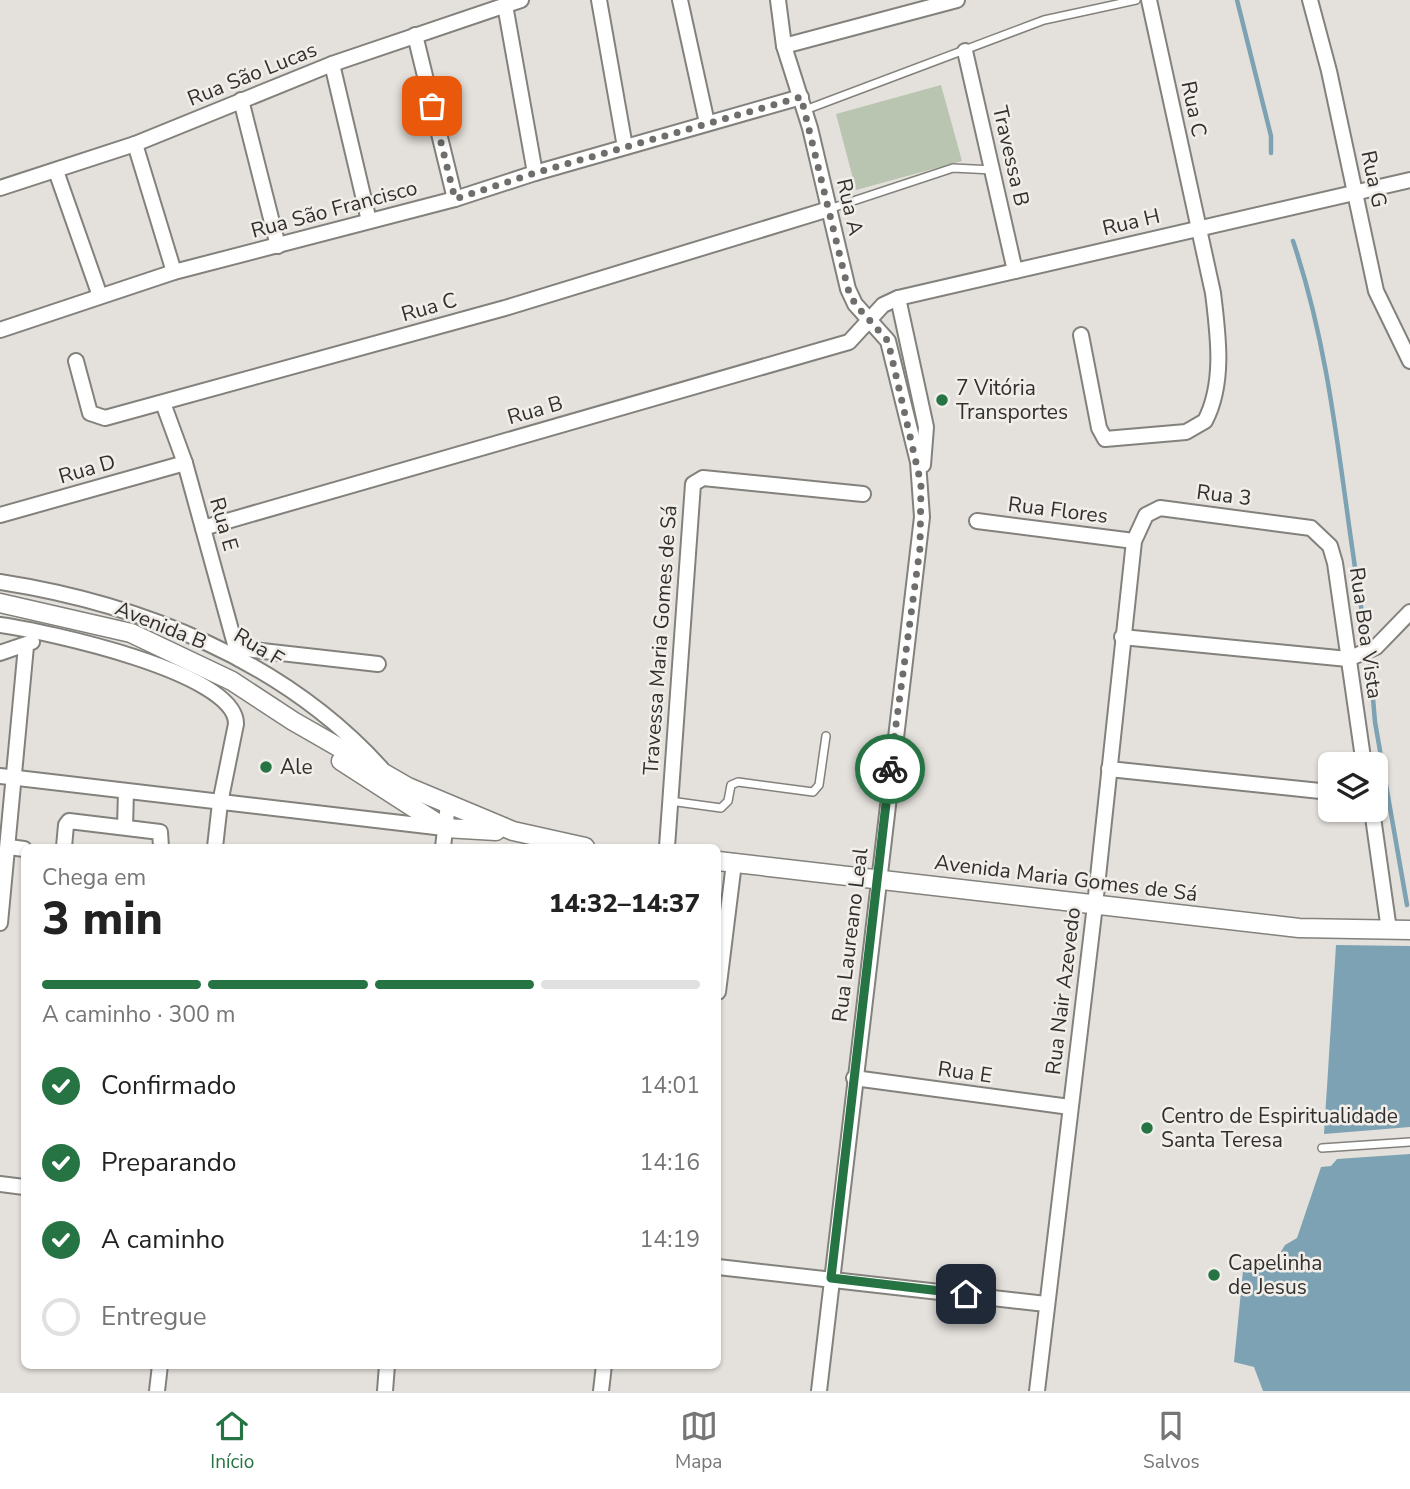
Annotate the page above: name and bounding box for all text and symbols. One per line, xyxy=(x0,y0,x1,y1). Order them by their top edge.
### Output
street label: Rua São Lucas xyxy=(183,35,321,113)
pin xyxy=(402,76,462,136)
street label: Rua C xyxy=(1174,78,1214,140)
icon: bag xyxy=(413,87,451,125)
street label: Travessa B xyxy=(986,103,1036,209)
street label: Rua G xyxy=(1354,148,1394,210)
street label: Rua São Francisco xyxy=(248,173,420,245)
street label: Rua A xyxy=(830,176,870,238)
street label: Rua H xyxy=(1099,202,1163,242)
street label: Rua C xyxy=(398,286,460,328)
place label: 7 Vitória Transportes xyxy=(956,374,1068,426)
street label: Rua B xyxy=(504,389,566,431)
marker: 7 Vitória Transportes xyxy=(934,392,950,408)
street label: Rua D xyxy=(55,448,119,490)
street label: Rua 3 xyxy=(1195,478,1253,512)
street label: Rua Flores xyxy=(1007,490,1109,530)
street label: Rua E xyxy=(203,494,245,554)
street label: Travessa Maria Gomes de Sá xyxy=(637,504,683,776)
street label: Rua Boa Vista xyxy=(1343,565,1389,701)
street label: Avenida B xyxy=(111,594,211,656)
street label: Rua F xyxy=(229,621,289,673)
courier xyxy=(855,734,925,804)
icon: bike xyxy=(871,750,909,788)
map controls xyxy=(1318,752,1388,822)
button: layers xyxy=(1318,752,1388,822)
place label: Ale xyxy=(280,753,313,781)
marker: Ale xyxy=(258,759,274,775)
street label: Rua Laureano Leal xyxy=(825,846,875,1024)
street label: Avenida Maria Gomes de Sá xyxy=(933,848,1199,908)
text: Chega em xyxy=(42,862,146,893)
text: 14:32–14:37 xyxy=(549,886,700,921)
text: 3 min xyxy=(42,887,163,950)
street label: Rua Nair Azevedo xyxy=(1039,906,1087,1076)
text: A caminho · 300 m xyxy=(42,999,235,1030)
street label: Rua E xyxy=(936,1054,994,1090)
icon: check xyxy=(42,1067,80,1105)
text: Confirmado xyxy=(101,1068,236,1103)
text: 14:01 xyxy=(640,1070,700,1101)
place label: Centro de Espiritualidade Santa Teresa xyxy=(1161,1102,1398,1154)
marker: Centro de Espiritualidade Santa Teresa xyxy=(1139,1120,1155,1136)
icon: check xyxy=(42,1144,80,1182)
text: Preparando xyxy=(101,1145,236,1180)
text: 14:16 xyxy=(640,1147,700,1178)
icon: check xyxy=(42,1221,80,1259)
text: A caminho xyxy=(101,1222,225,1257)
text: 14:19 xyxy=(640,1224,700,1255)
place label: Capelinha de Jesus xyxy=(1228,1249,1322,1301)
pin xyxy=(936,1264,996,1324)
marker: Capelinha de Jesus xyxy=(1206,1267,1222,1283)
icon: home xyxy=(947,1275,985,1313)
text: Entregue xyxy=(101,1299,207,1334)
tab: Início xyxy=(210,1407,254,1475)
tab: Mapa xyxy=(675,1407,722,1475)
tab: Salvos xyxy=(1143,1407,1200,1475)

